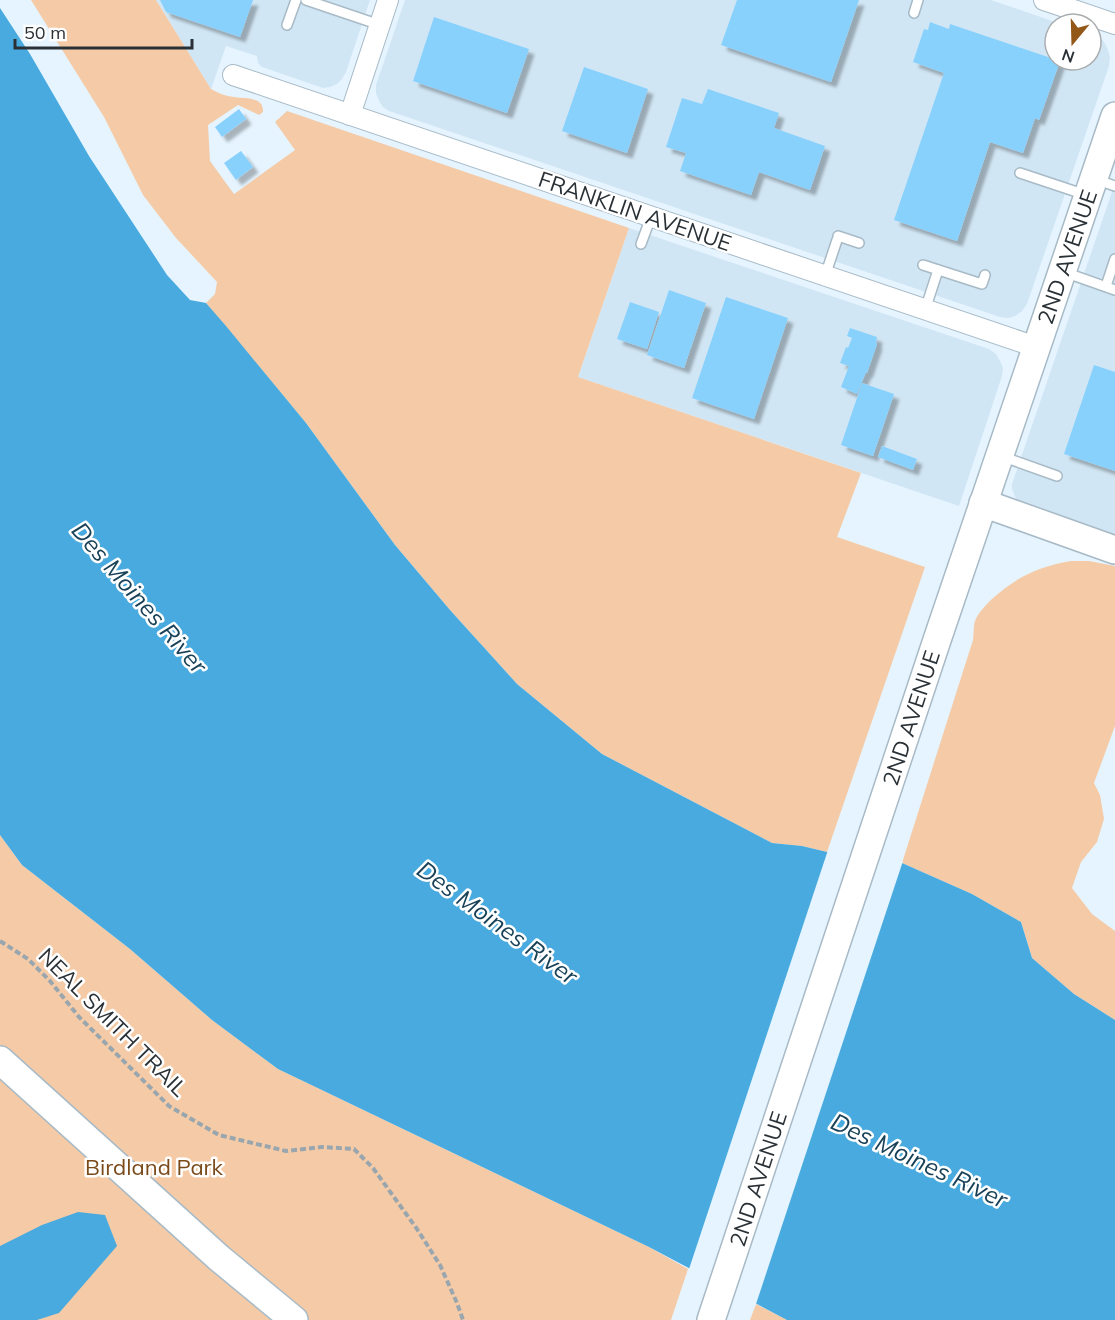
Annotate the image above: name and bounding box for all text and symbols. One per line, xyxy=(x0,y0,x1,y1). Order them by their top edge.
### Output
scale bar xyxy=(15,12,192,50)
north arrow xyxy=(1043,12,1103,72)
text: 50 m xyxy=(24,21,66,44)
text: N xyxy=(1059,45,1077,68)
street label: FRANKLIN AVENUE xyxy=(535,165,735,257)
street label: 2ND AVENUE xyxy=(1031,186,1103,328)
water label: Des Moines River xyxy=(66,515,215,680)
street label: 2ND AVENUE xyxy=(876,647,946,789)
water label: Des Moines River xyxy=(411,854,585,991)
street label: NEAL SMITH TRAIL xyxy=(33,942,193,1102)
water label: Des Moines River xyxy=(826,1106,1014,1215)
street label: 2ND AVENUE xyxy=(723,1108,793,1250)
park label: Birdland Park xyxy=(85,1153,224,1181)

